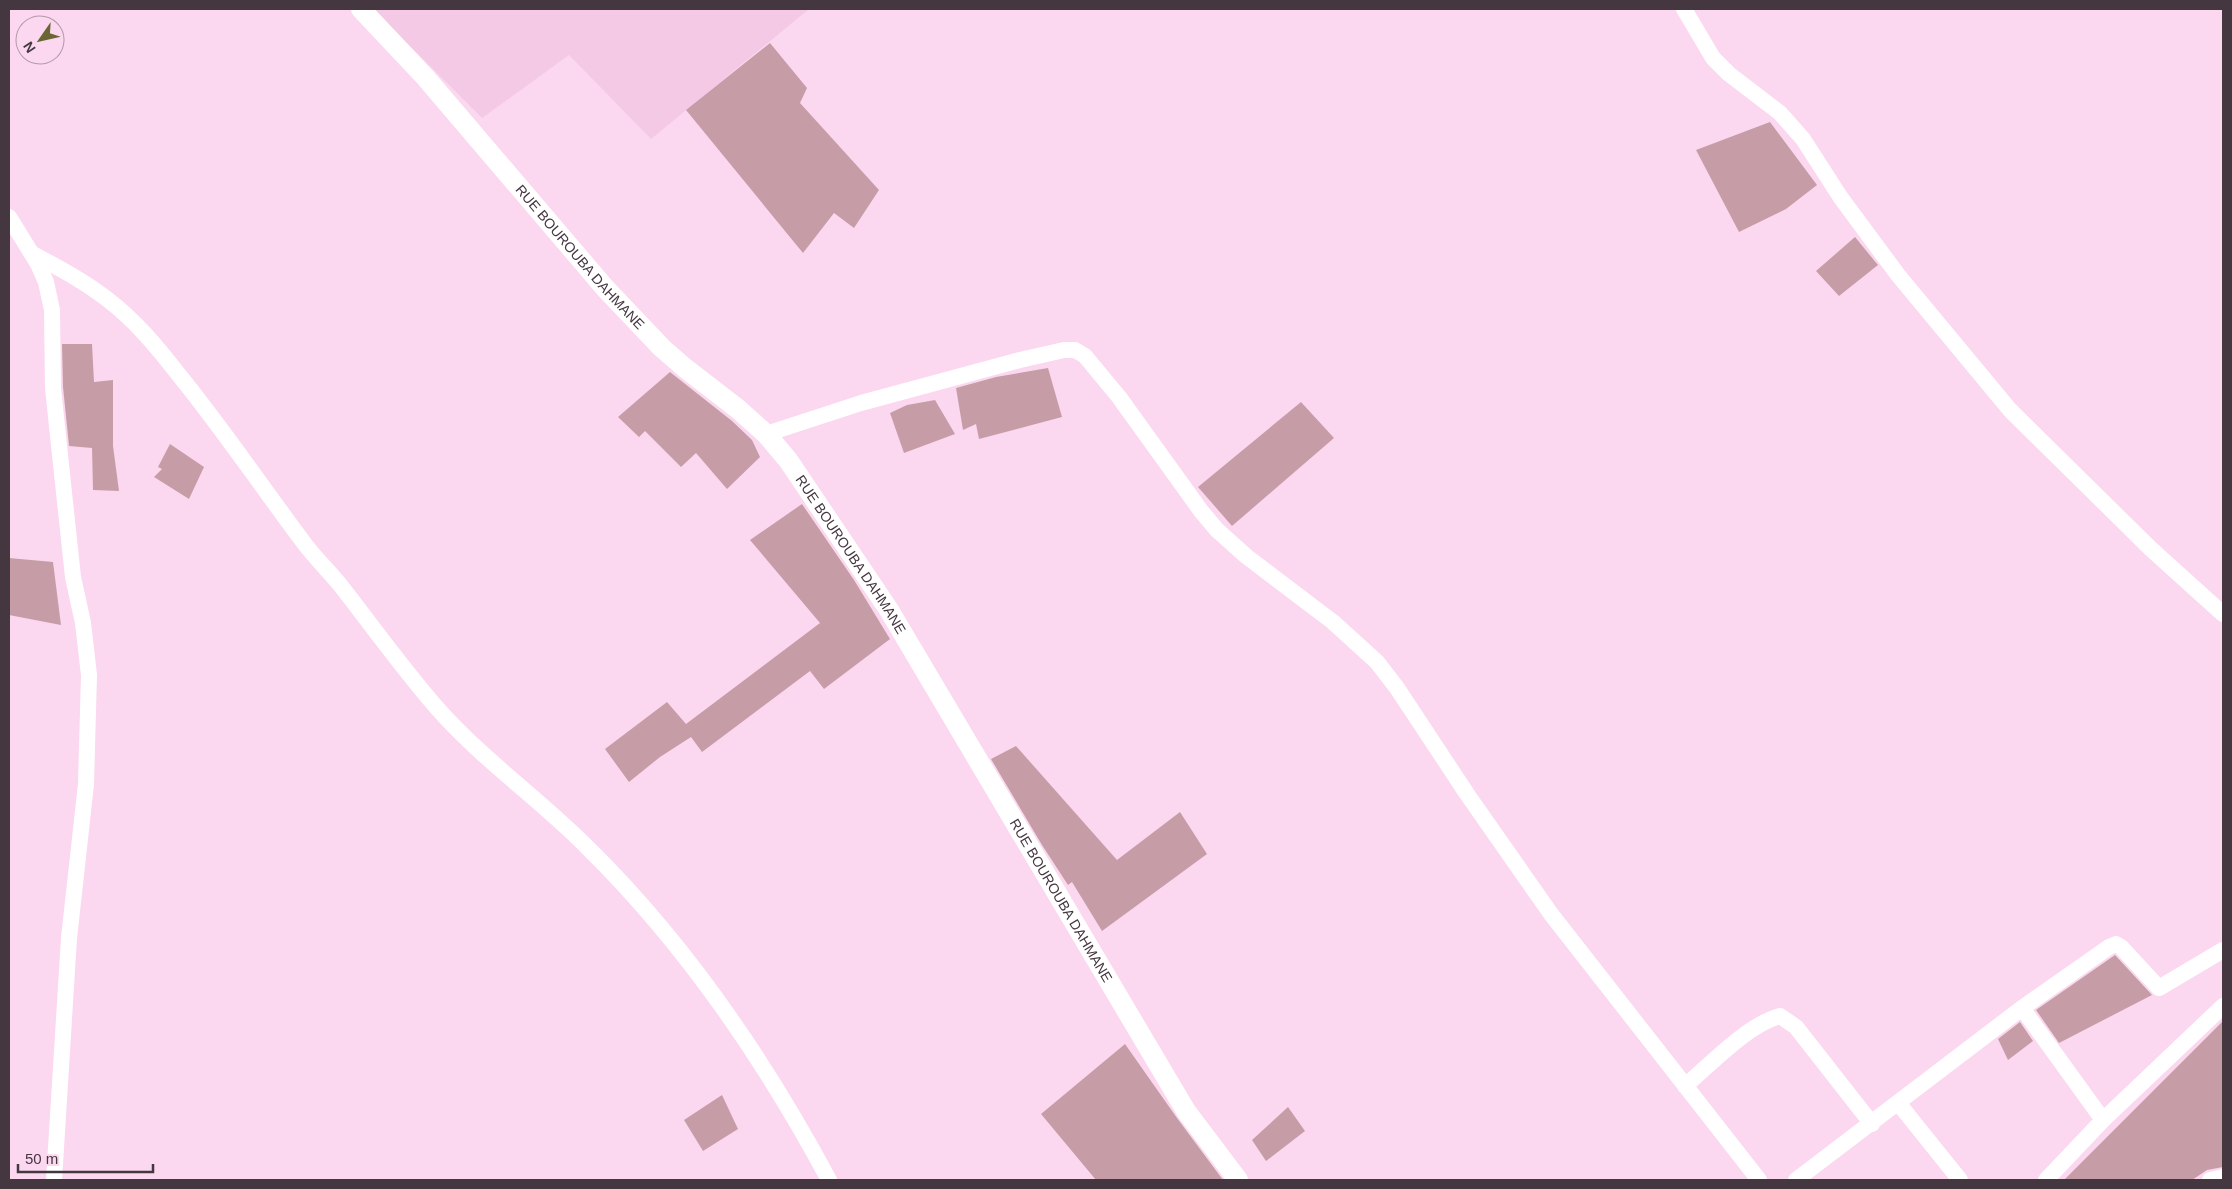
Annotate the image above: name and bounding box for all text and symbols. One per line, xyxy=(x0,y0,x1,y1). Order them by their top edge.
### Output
north arrow xyxy=(15,15,65,65)
text: N xyxy=(20,39,39,56)
street label: RUE BOUROUBA DAHMANE xyxy=(513,181,648,332)
street label: RUE BOUROUBA DAHMANE xyxy=(793,472,909,636)
street label: RUE BOUROUBA DAHMANE xyxy=(1007,816,1116,985)
scale bar xyxy=(18,1142,152,1174)
text: 50 m xyxy=(25,1150,58,1167)

